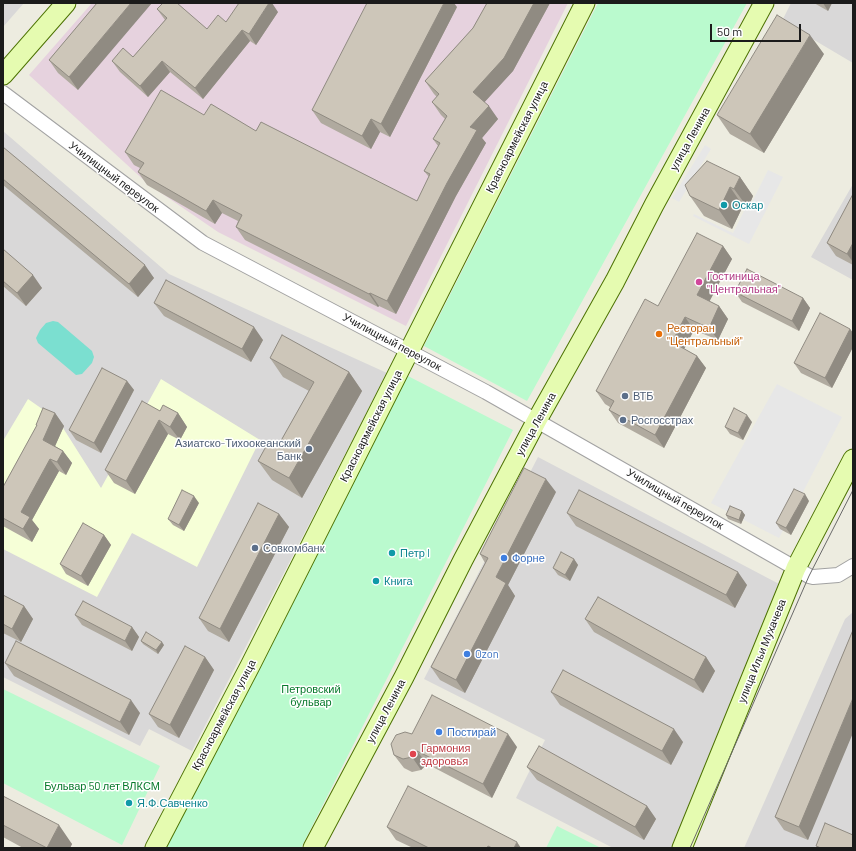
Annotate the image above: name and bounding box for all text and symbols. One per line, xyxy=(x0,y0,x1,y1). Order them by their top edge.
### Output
scale bar xyxy=(712,16,803,42)
text: 50 m xyxy=(717,24,742,38)
street label: Красноармейская улица xyxy=(483,79,551,195)
street label: улица Ленина xyxy=(667,105,713,173)
street label: Училищный переулок xyxy=(66,139,162,215)
place label: Оскар xyxy=(732,198,763,212)
marker: Оскар xyxy=(719,200,729,210)
place label: Гостиница "Центральная" xyxy=(707,269,781,295)
marker: Гостиница "Центральная" xyxy=(694,277,704,287)
street label: Училищный переулок xyxy=(340,310,444,374)
place label: Ресторан "Центральный" xyxy=(667,321,743,347)
marker: Ресторан "Центральный" xyxy=(654,329,664,339)
street label: Красноармейская улица xyxy=(337,368,405,484)
place label: ВТБ xyxy=(633,389,654,403)
street label: улица Ленина xyxy=(513,390,559,458)
marker: ВТБ xyxy=(620,391,630,401)
place label: Росгосстрах xyxy=(631,413,693,427)
marker: Росгосстрах xyxy=(618,415,628,425)
place label: Азиатско-Тихоокеанский Банк xyxy=(175,436,301,462)
marker: Азиатско-Тихоокеанский Банк xyxy=(304,444,314,454)
street label: Училищный переулок xyxy=(624,466,726,532)
place label: Совкомбанк xyxy=(263,541,324,555)
marker: Совкомбанк xyxy=(250,543,260,553)
place label: Петр I xyxy=(400,546,430,560)
marker: Петр I xyxy=(387,548,397,558)
place label: Форне xyxy=(512,551,545,565)
marker: Форне xyxy=(499,553,509,563)
place label: Книга xyxy=(384,574,413,588)
marker: Книга xyxy=(371,576,381,586)
street label: улица Ильи Мухачева xyxy=(735,597,789,705)
place label: Ozon xyxy=(475,647,499,661)
marker: Ozon xyxy=(462,649,472,659)
street label: Красноармейская улица xyxy=(189,657,259,773)
street label: улица Ленина xyxy=(364,677,408,745)
park label: Петровский бульвар xyxy=(281,682,341,708)
place label: Постирай xyxy=(447,725,496,739)
marker: Постирай xyxy=(434,727,444,737)
place label: Гармония здоровья xyxy=(421,741,470,767)
marker: Гармония здоровья xyxy=(408,749,418,759)
park label: Бульвар 50 лет ВЛКСМ xyxy=(44,779,160,793)
place label: Я.Ф.Савченко xyxy=(137,796,208,810)
marker: Я.Ф.Савченко xyxy=(124,798,134,808)

